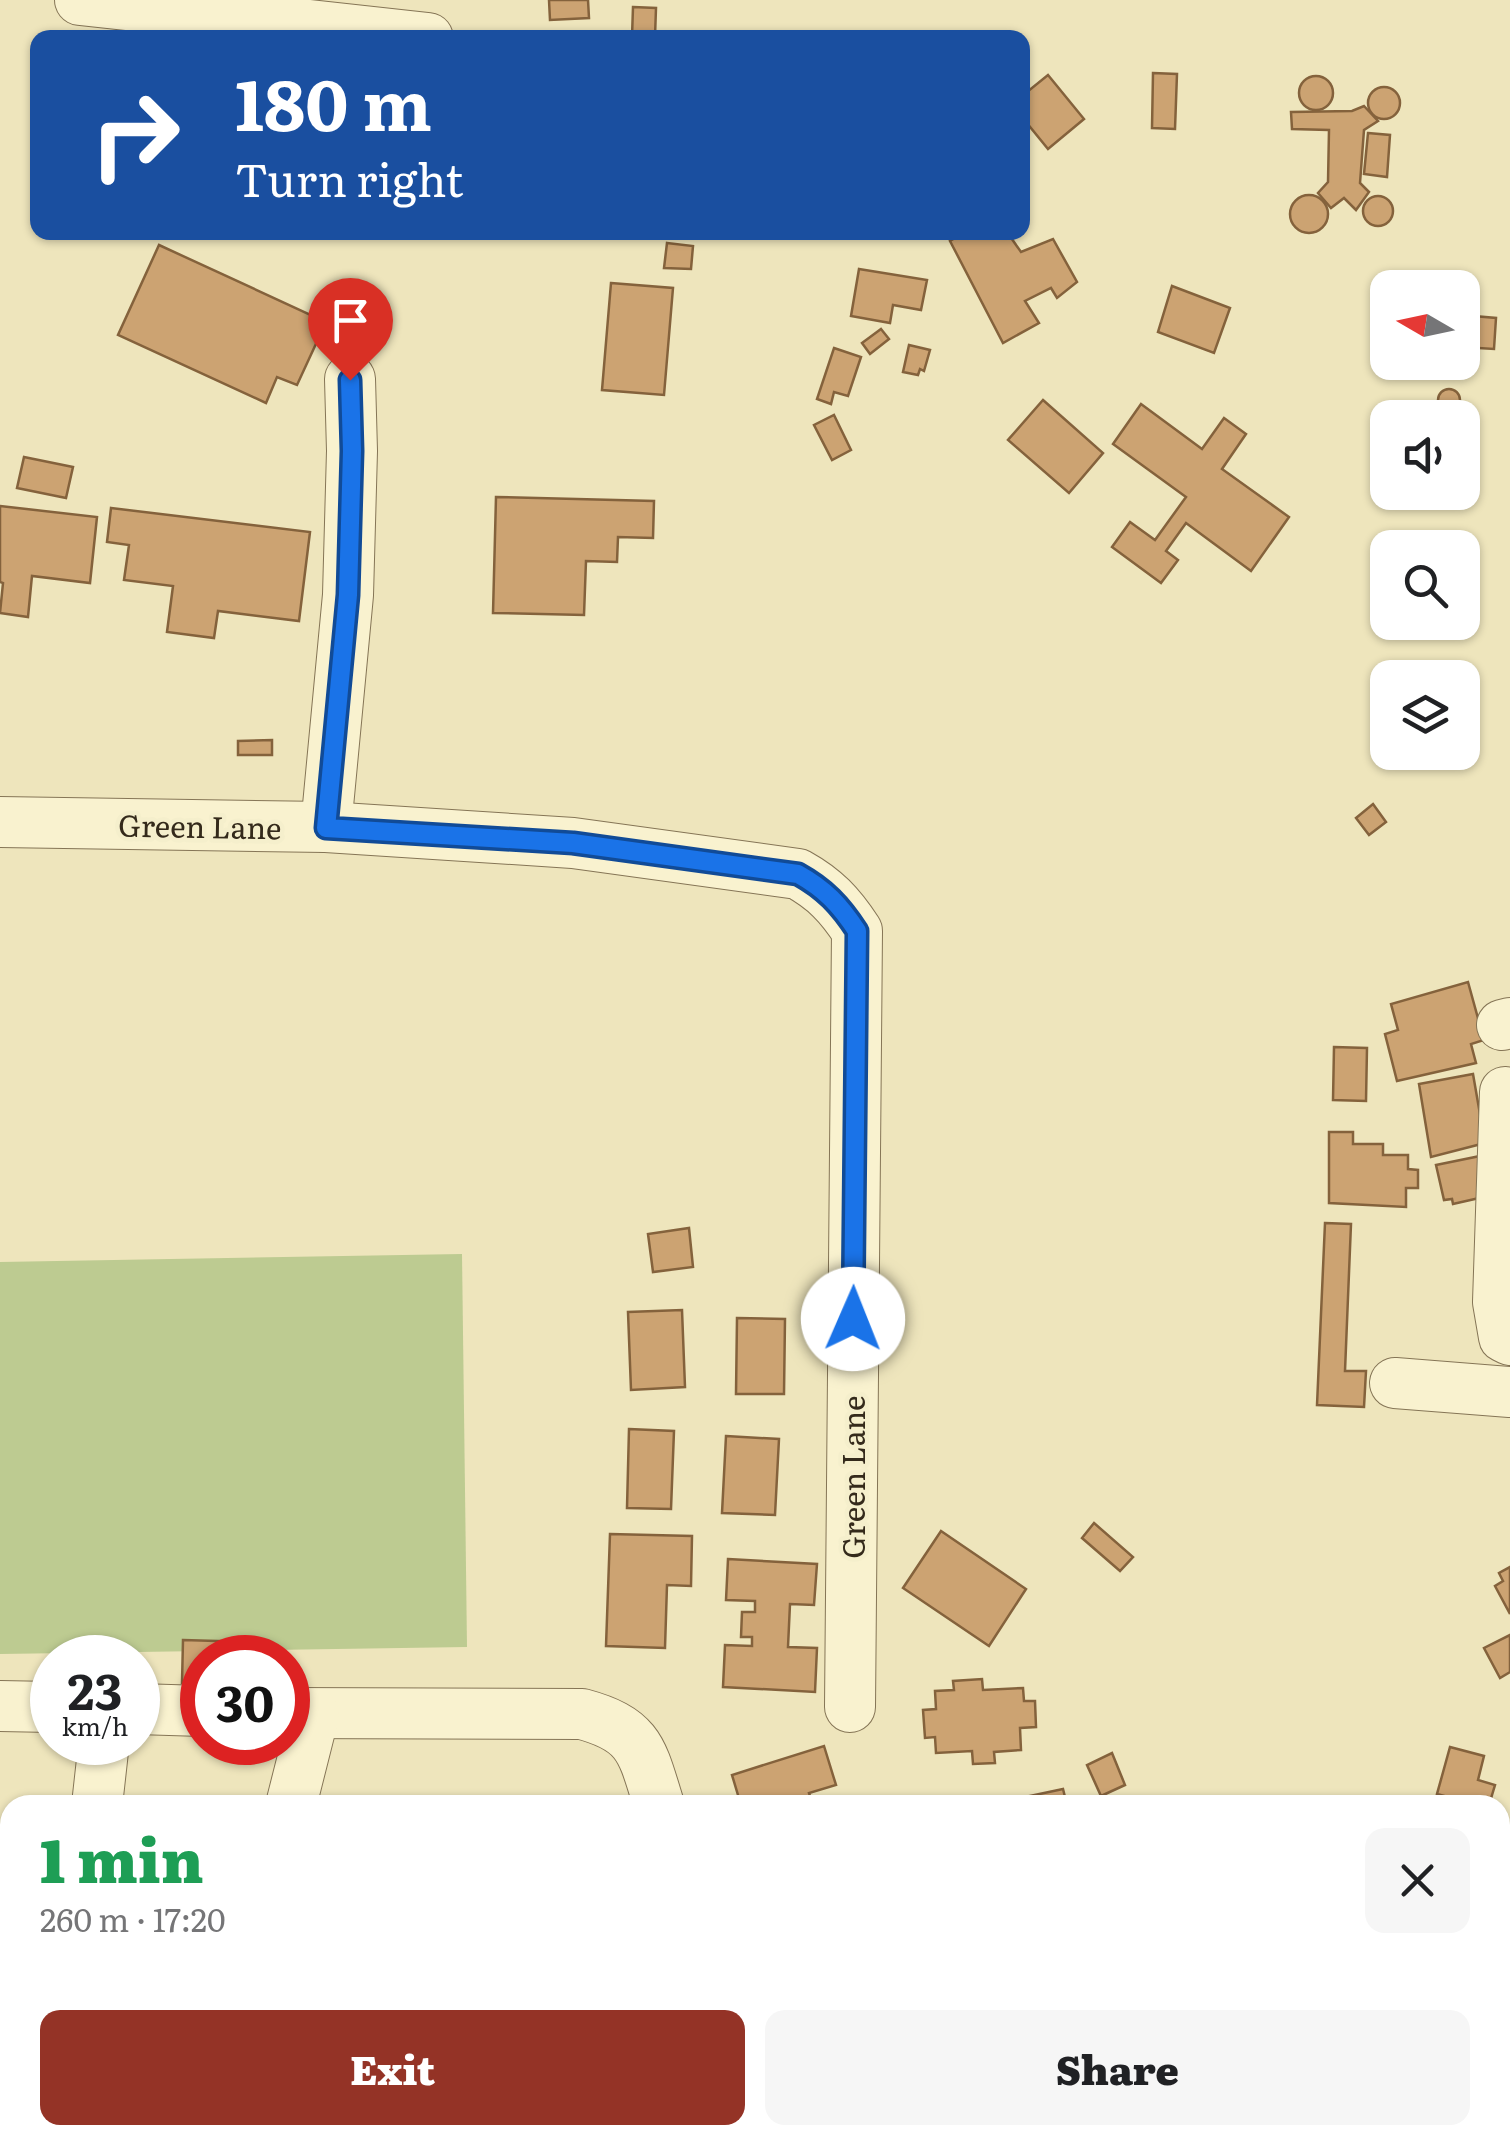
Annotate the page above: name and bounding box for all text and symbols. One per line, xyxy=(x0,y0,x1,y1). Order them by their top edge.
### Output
text: 180 m xyxy=(235,49,432,153)
icon: right xyxy=(70,70,200,200)
text: Turn right xyxy=(235,144,463,211)
north arrow xyxy=(1370,270,1480,380)
map controls xyxy=(1370,270,1480,770)
pin xyxy=(308,278,393,381)
icon: arrive xyxy=(323,293,378,348)
button: sound xyxy=(1370,400,1480,510)
button: search xyxy=(1370,530,1480,640)
button: layers xyxy=(1370,660,1480,770)
street label: Green Lane xyxy=(118,802,282,848)
position arrow xyxy=(801,1267,905,1371)
street label: Green Lane xyxy=(830,1395,874,1559)
speed limit sign: 30 xyxy=(180,1635,310,1765)
text: 23 xyxy=(68,1651,122,1725)
text: km/h xyxy=(62,1707,128,1744)
text: 1 min xyxy=(40,1812,204,1901)
button: close xyxy=(1365,1828,1470,1933)
text: 260 m · 17:20 xyxy=(40,1894,226,1942)
button: Exit xyxy=(40,2010,745,2125)
button: Share xyxy=(765,2010,1470,2125)

